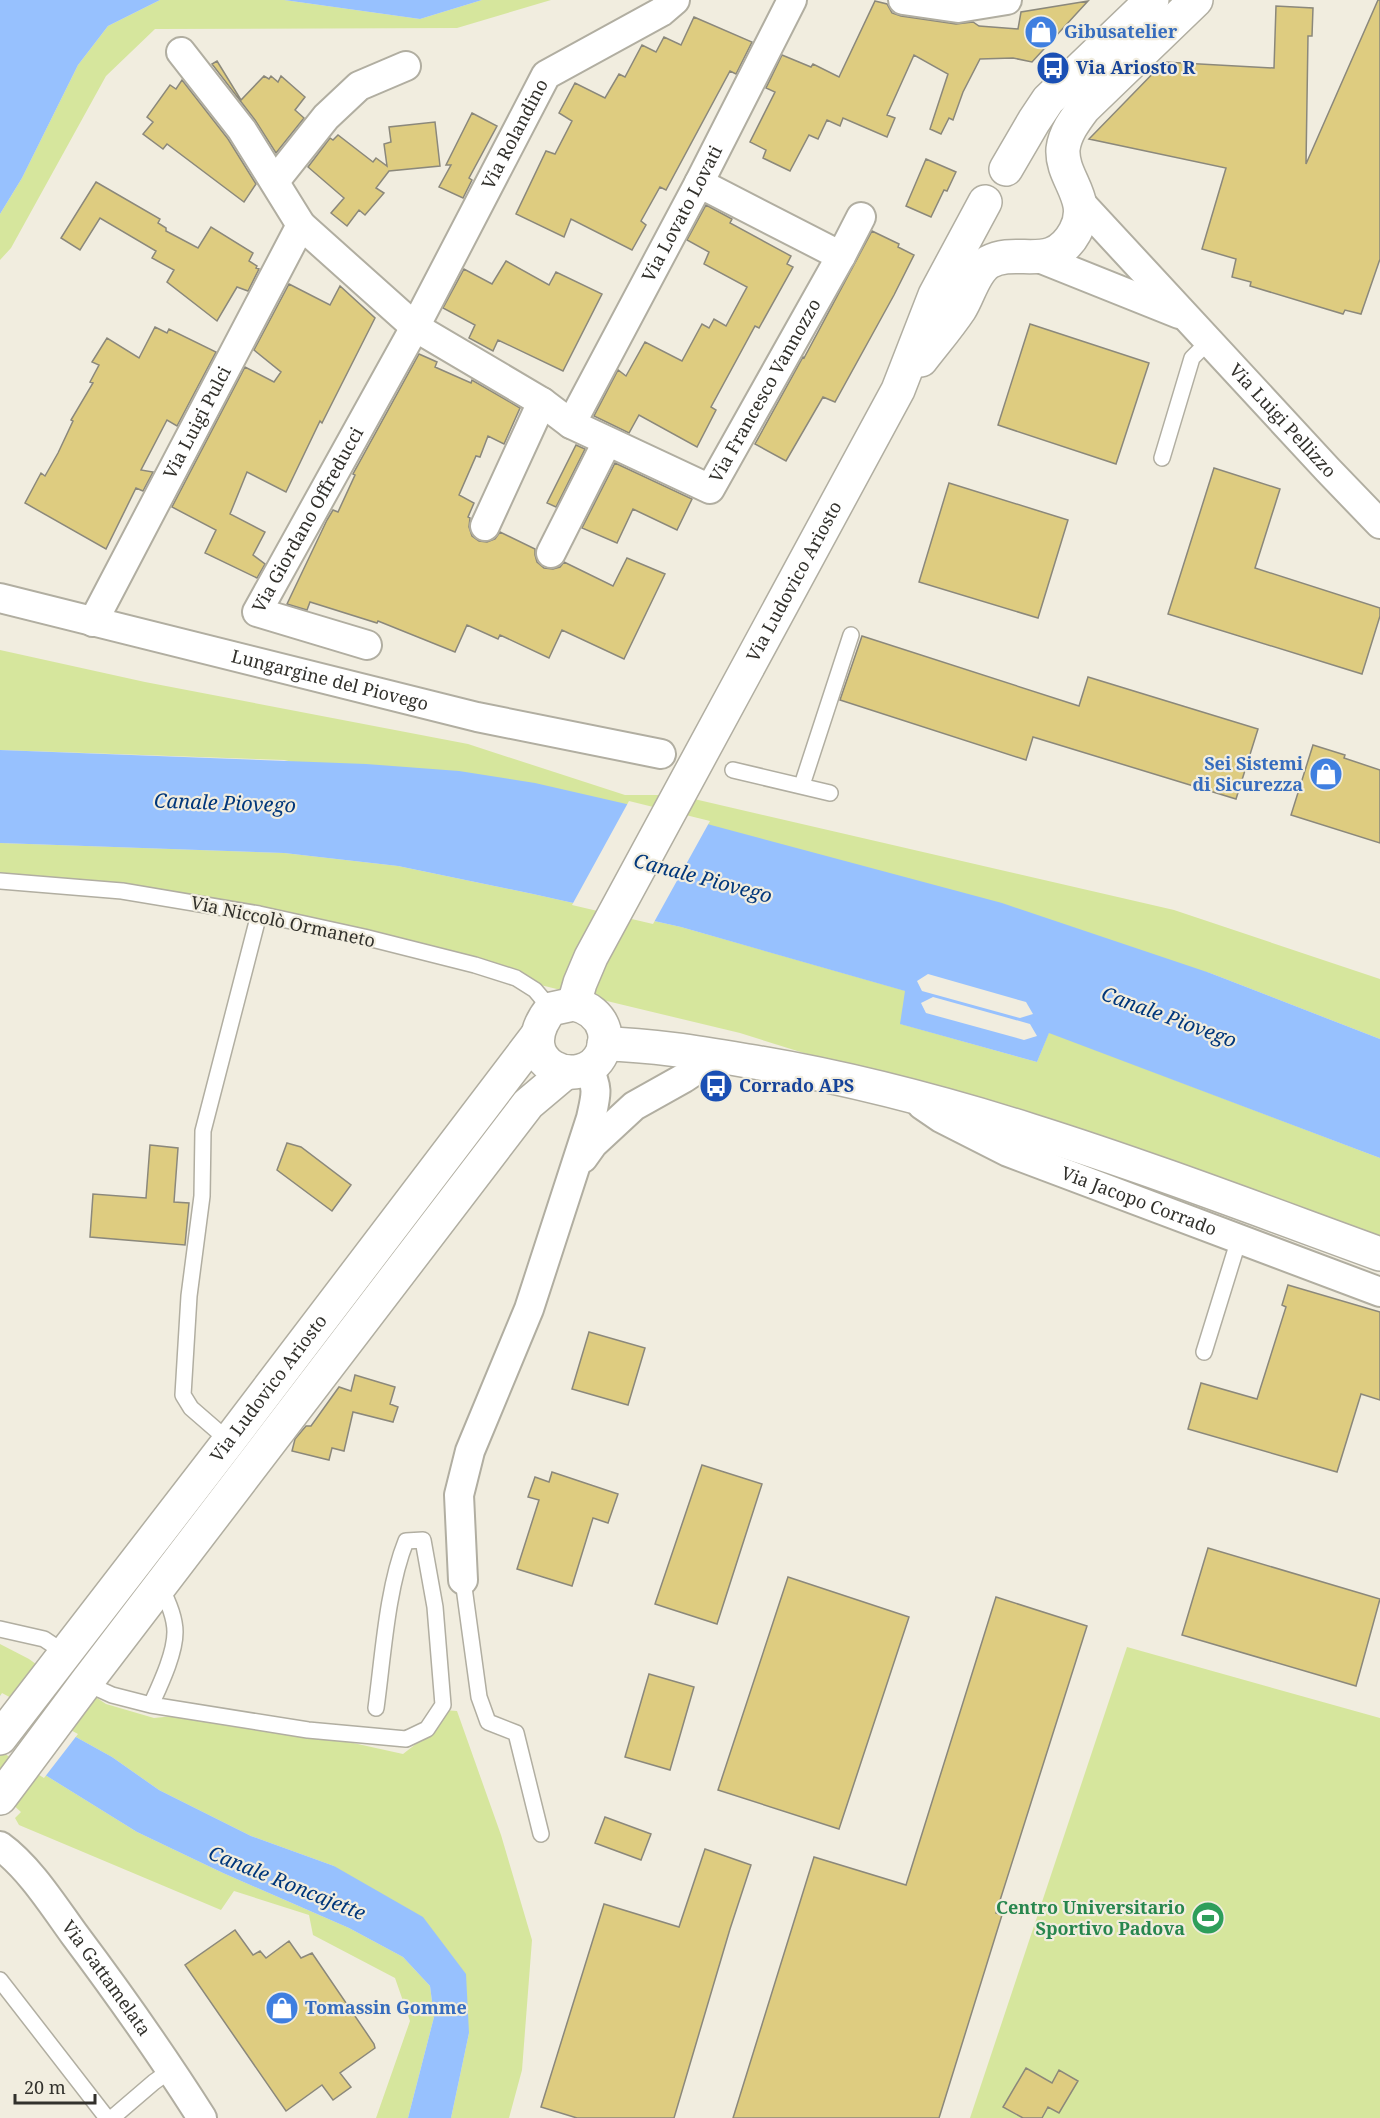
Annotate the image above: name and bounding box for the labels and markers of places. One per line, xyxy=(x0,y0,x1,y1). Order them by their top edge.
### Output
shop icon: Gibusatelier xyxy=(1023,14,1059,50)
place label: Gibusatelier xyxy=(1064,19,1178,43)
bus stop icon: Via Ariosto R xyxy=(1035,50,1071,86)
place label: Via Ariosto R xyxy=(1076,55,1195,79)
place label: Sei Sistemi di Sicurezza xyxy=(1192,751,1304,796)
shop icon: Sei Sistemi di Sicurezza xyxy=(1308,756,1344,792)
bus stop icon: Corrado APS xyxy=(698,1068,734,1104)
place label: Corrado APS xyxy=(739,1073,854,1097)
place label: Centro Universitario Sportivo Padova xyxy=(996,1895,1185,1940)
sports icon: Centro Universitario Sportivo Padova xyxy=(1190,1900,1226,1936)
shop icon: Tomassin Gomme xyxy=(264,1990,300,2026)
place label: Tomassin Gomme xyxy=(305,1995,467,2019)

